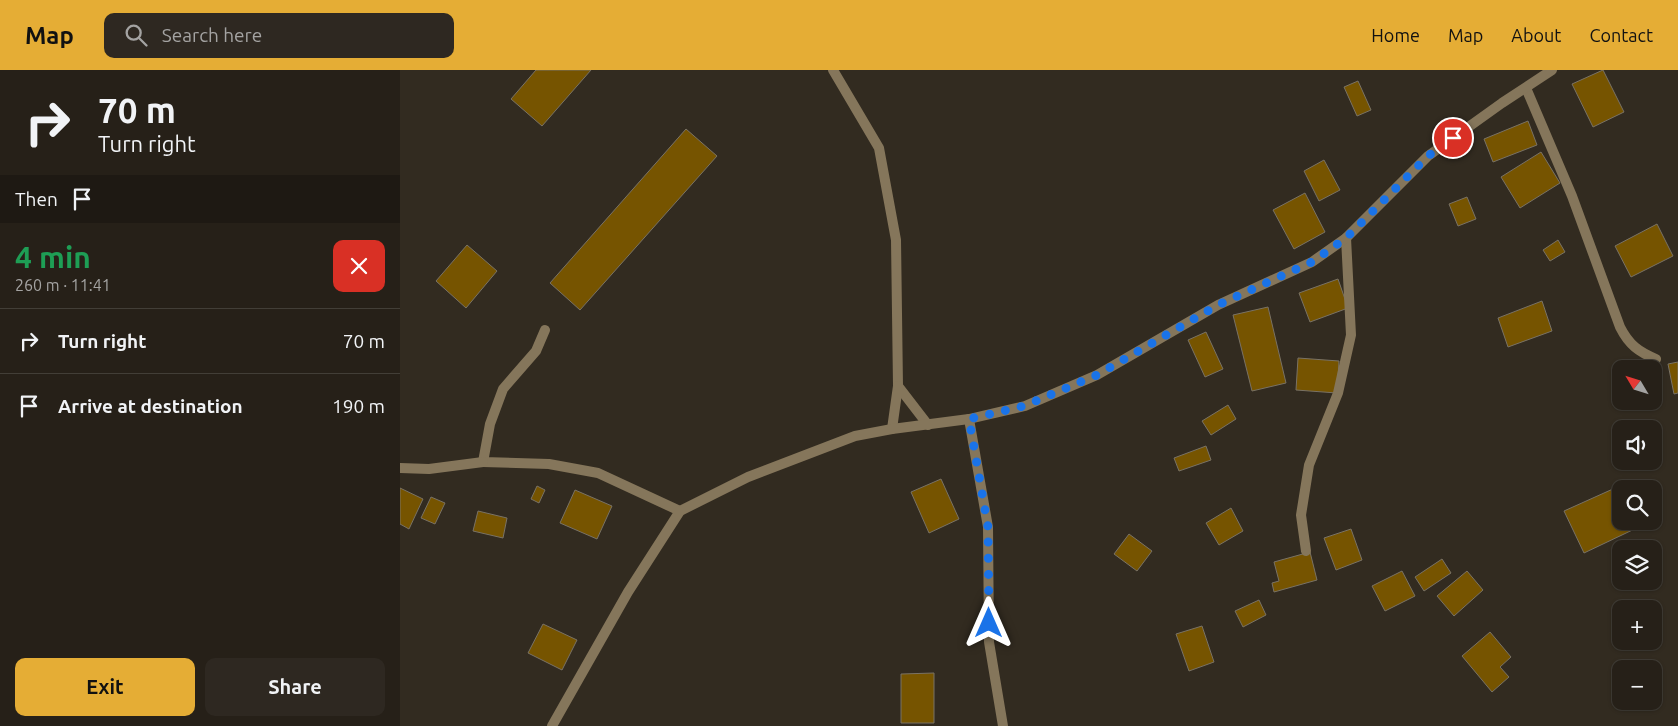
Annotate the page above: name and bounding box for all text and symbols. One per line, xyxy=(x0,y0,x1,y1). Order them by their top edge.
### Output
search box xyxy=(104,13,454,58)
icon: search xyxy=(122,21,150,49)
text: Map xyxy=(25,22,74,49)
text: Search here xyxy=(162,24,262,46)
text: Home xyxy=(1371,25,1420,45)
text: Map xyxy=(1448,25,1483,45)
text: About xyxy=(1511,25,1561,45)
text: Contact xyxy=(1589,25,1653,45)
icon: right xyxy=(15,90,80,155)
text: 70 m xyxy=(98,90,176,130)
pin xyxy=(1432,117,1474,159)
icon: arrive xyxy=(1439,124,1467,152)
text: Turn right xyxy=(98,131,196,156)
icon: arrive xyxy=(68,185,96,213)
text: Then xyxy=(15,188,58,210)
text: 4 min xyxy=(15,240,91,274)
button: close xyxy=(333,240,385,292)
text: 260 m · 11:41 xyxy=(15,276,111,294)
icon: right xyxy=(15,327,43,355)
text: Turn right xyxy=(58,330,146,352)
text: 70 m xyxy=(343,330,385,352)
north arrow xyxy=(1612,360,1662,410)
map controls xyxy=(1612,360,1662,710)
icon: arrive xyxy=(15,392,43,420)
text: Arrive at destination xyxy=(58,395,243,417)
text: 190 m xyxy=(332,395,385,417)
button: sound xyxy=(1612,420,1662,470)
button: search xyxy=(1612,480,1662,530)
button: layers xyxy=(1612,540,1662,590)
position arrow xyxy=(962,596,1014,648)
button: + xyxy=(1612,600,1662,650)
button: Exit xyxy=(15,658,195,716)
button: Share xyxy=(205,658,385,716)
button: − xyxy=(1612,660,1662,710)

